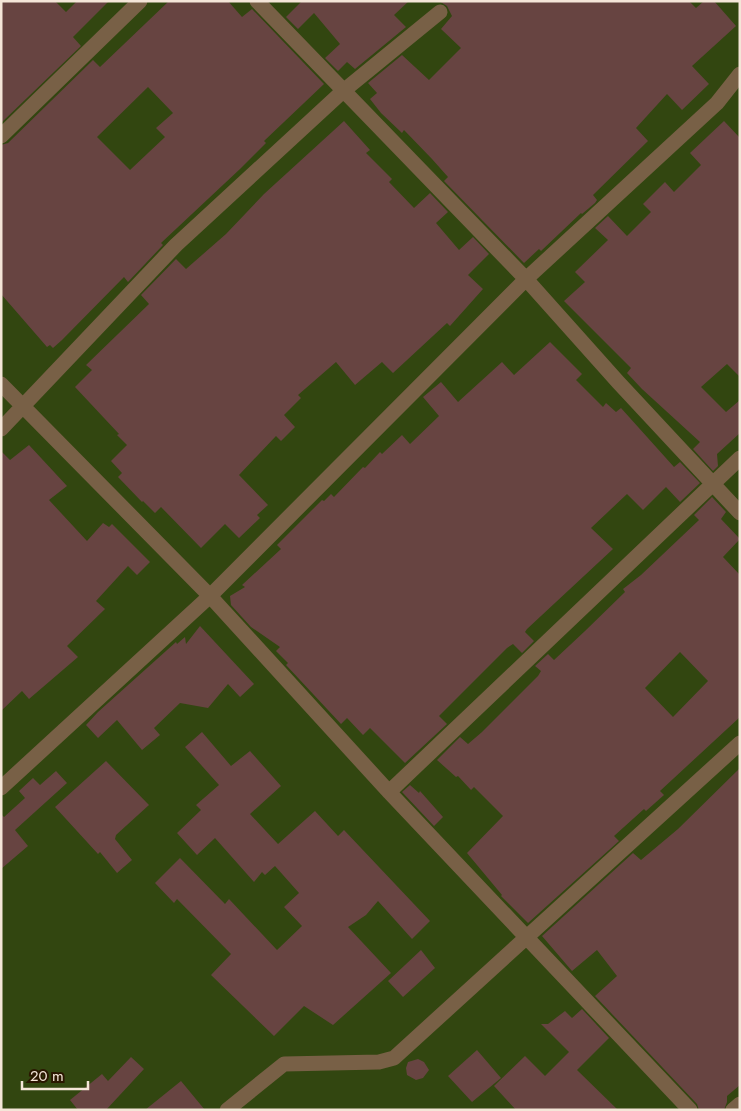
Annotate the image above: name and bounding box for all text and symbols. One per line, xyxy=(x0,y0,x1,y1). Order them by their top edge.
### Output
scale bar xyxy=(22,1058,89,1090)
text: 20 m xyxy=(30,1065,64,1087)

